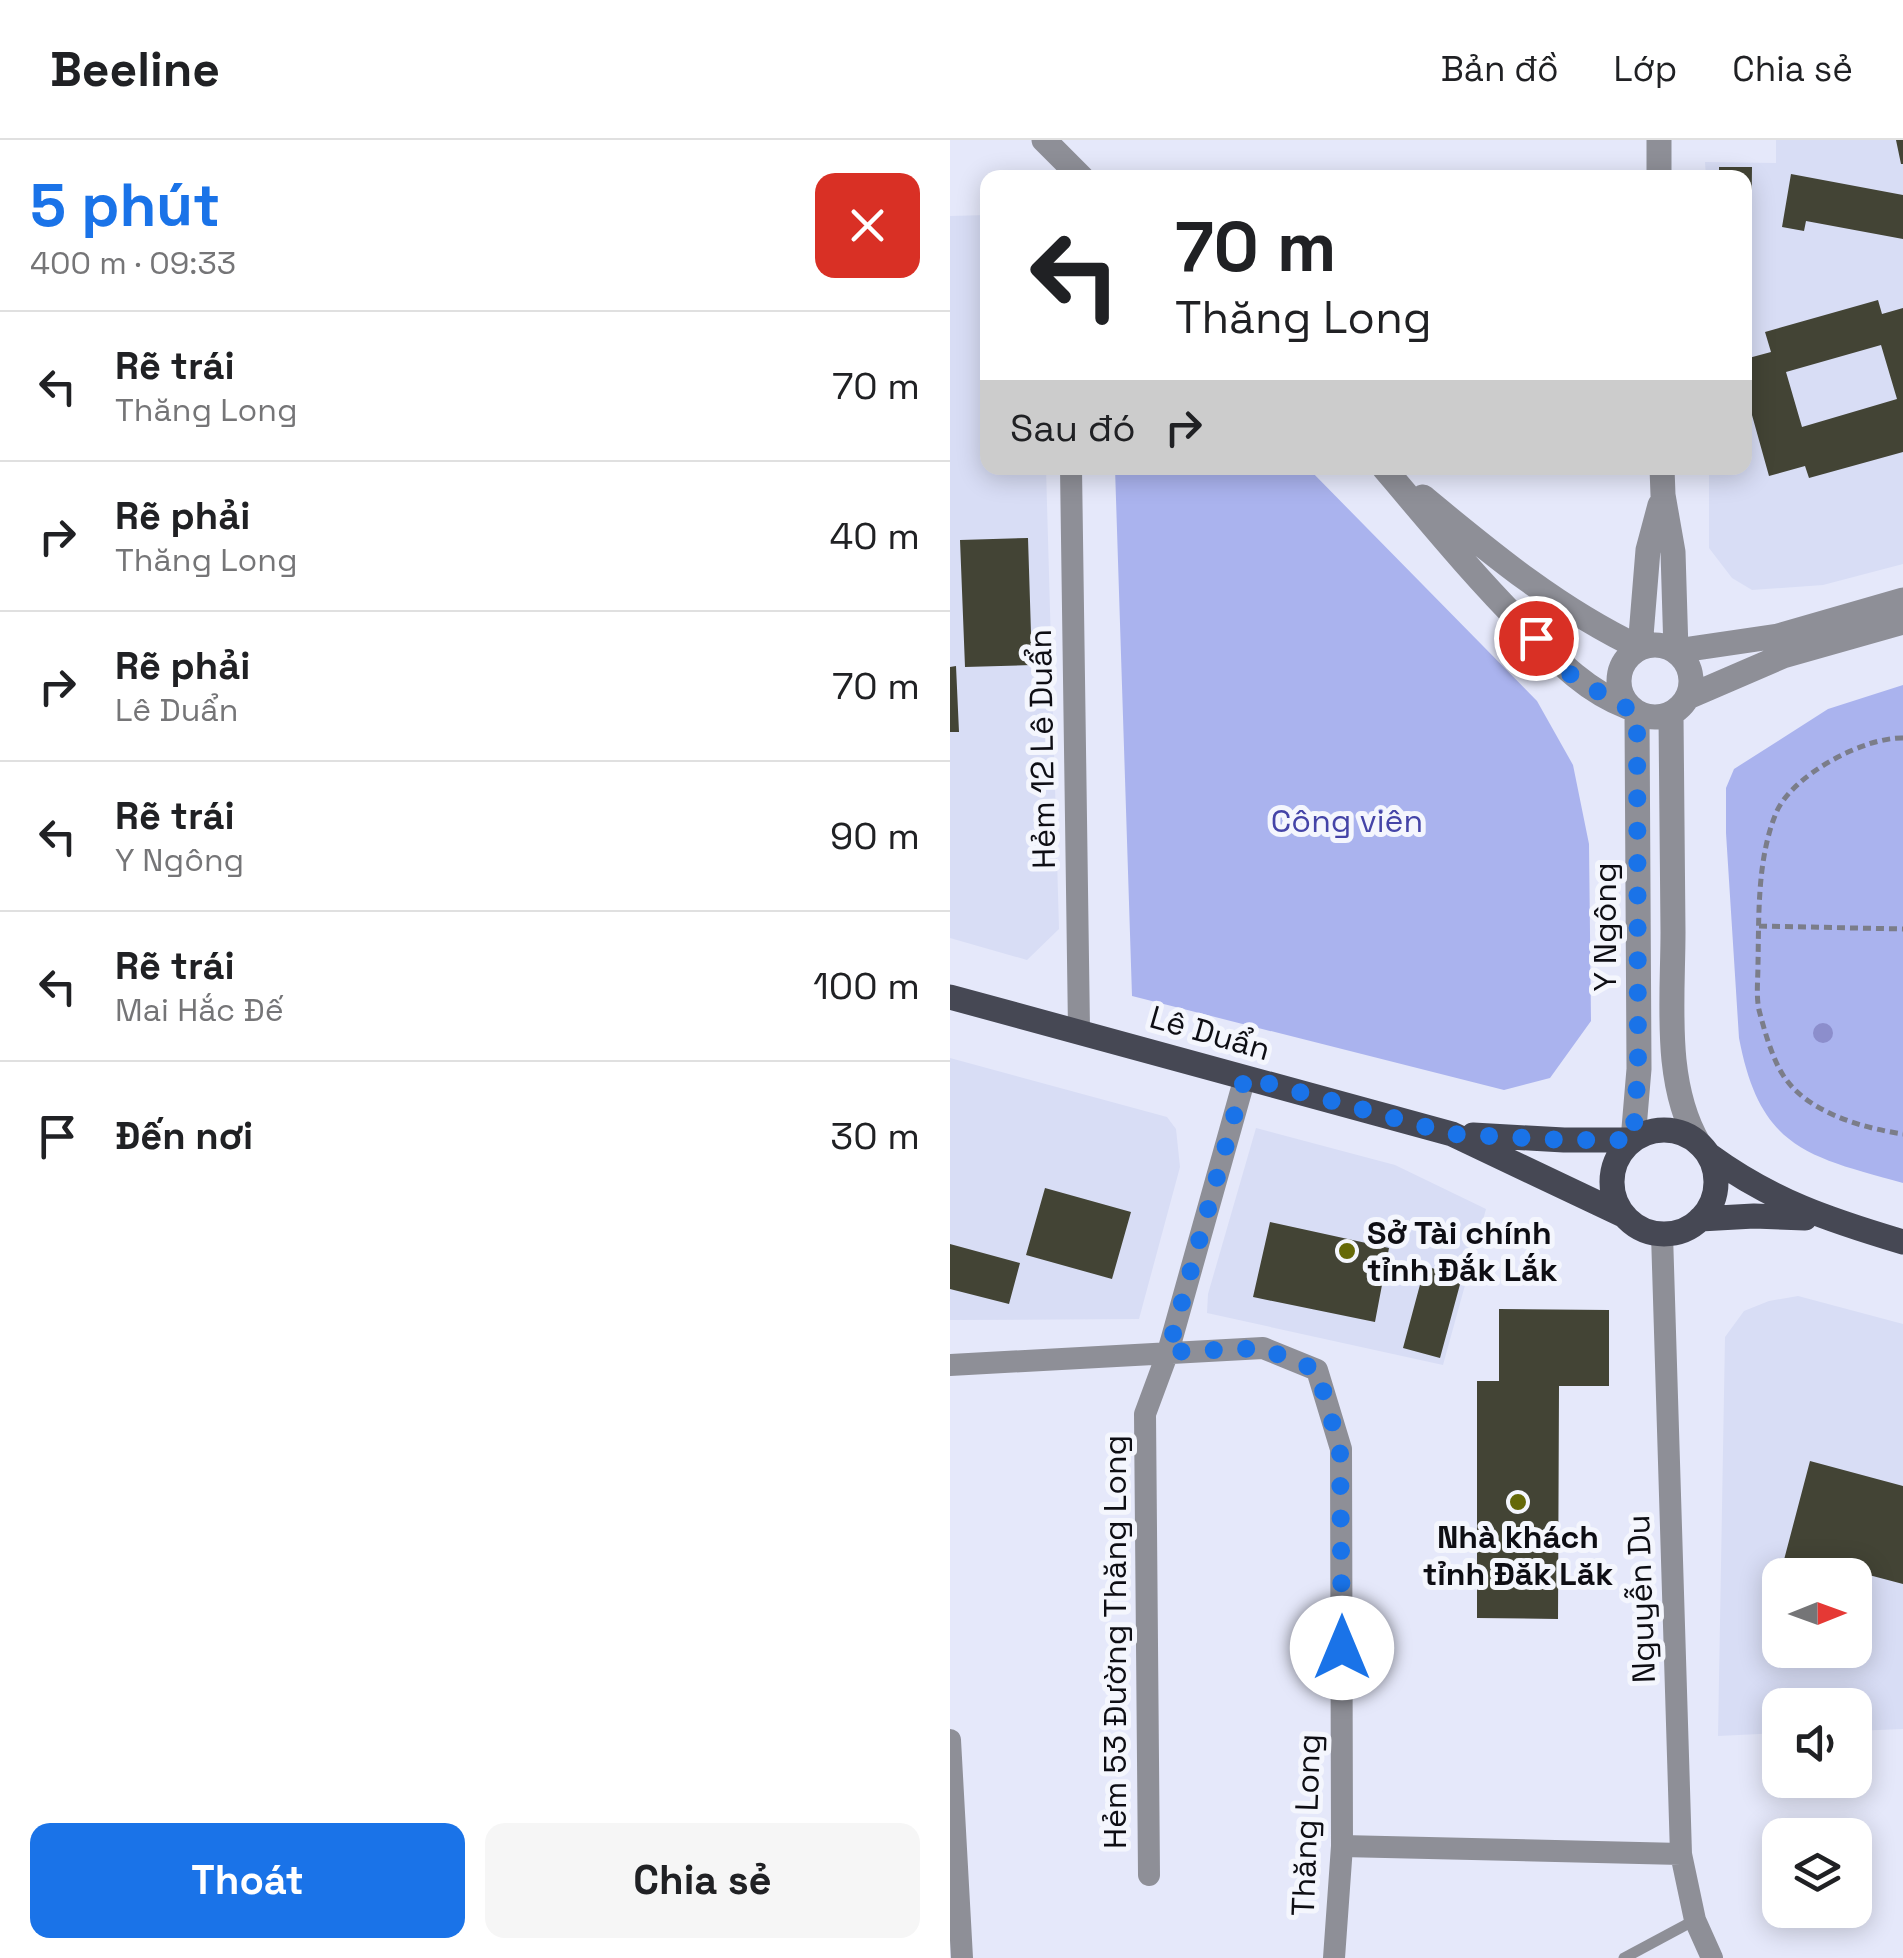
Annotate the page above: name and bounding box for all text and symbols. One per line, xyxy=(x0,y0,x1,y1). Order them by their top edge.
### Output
text: Beeline xyxy=(50,39,220,100)
text: Bản đồ xyxy=(1441,47,1559,91)
text: Lớp xyxy=(1614,47,1677,91)
text: Chia sẻ xyxy=(1732,47,1853,91)
text: 5 phút xyxy=(30,167,220,244)
button: close xyxy=(815,173,920,278)
text: 70 m xyxy=(1175,202,1336,291)
icon: left xyxy=(1010,210,1140,340)
text: 400 m · 09:33 xyxy=(30,243,236,283)
text: Thăng Long xyxy=(1175,289,1432,346)
text: Rẽ trái xyxy=(115,342,235,390)
icon: left xyxy=(30,359,85,414)
text: 70 m xyxy=(832,362,920,410)
text: Thăng Long xyxy=(115,390,298,430)
icon: right xyxy=(1156,400,1211,455)
text: Sau đó xyxy=(1010,404,1136,452)
text: Rẽ phải xyxy=(115,492,250,540)
icon: right xyxy=(30,509,85,564)
text: 40 m xyxy=(829,512,920,560)
text: Thăng Long xyxy=(115,540,298,580)
pin xyxy=(1494,596,1579,681)
icon: arrive xyxy=(1509,611,1564,666)
street label: Hẻm 12 Lê Duẩn xyxy=(1020,629,1064,869)
text: Rẽ phải xyxy=(115,642,250,690)
icon: right xyxy=(30,659,85,714)
text: 70 m xyxy=(832,662,920,710)
text: Lê Duẩn xyxy=(115,690,238,730)
text: Rẽ trái xyxy=(115,792,235,840)
park label: Công viên xyxy=(1271,801,1423,841)
icon: left xyxy=(30,809,85,864)
text: 90 m xyxy=(830,812,920,860)
text: Y Ngông xyxy=(115,840,244,880)
street label: Y Ngông xyxy=(1585,862,1625,992)
text: Rẽ trái xyxy=(115,942,235,990)
icon: left xyxy=(30,959,85,1014)
text: 100 m xyxy=(813,962,920,1010)
text: Mai Hắc Đế xyxy=(115,990,284,1030)
street label: Lê Duẩn xyxy=(1145,997,1275,1069)
icon: arrive xyxy=(30,1109,85,1164)
text: Đến nơi xyxy=(115,1112,253,1160)
text: 30 m xyxy=(830,1112,920,1160)
place label: Sở Tài chính tỉnh Đắk Lắk xyxy=(1367,1213,1558,1290)
marker: Sở Tài chính tỉnh Đắk Lắk xyxy=(1336,1240,1358,1262)
street label: Hẻm 53 Đường Thăng Long xyxy=(1095,1435,1135,1849)
marker: Nhà khách tỉnh Đăk Lăk xyxy=(1507,1491,1529,1513)
street label: Nguyễn Du xyxy=(1618,1514,1664,1684)
place label: Nhà khách tỉnh Đăk Lăk xyxy=(1423,1517,1613,1594)
north arrow xyxy=(1762,1558,1872,1668)
map controls xyxy=(1762,1558,1872,1928)
position arrow xyxy=(1290,1596,1394,1700)
button: sound xyxy=(1762,1688,1872,1798)
street label: Thăng Long xyxy=(1283,1733,1329,1917)
button: layers xyxy=(1762,1818,1872,1928)
button: Thoát xyxy=(30,1823,465,1938)
button: Chia sẻ xyxy=(485,1823,920,1938)

